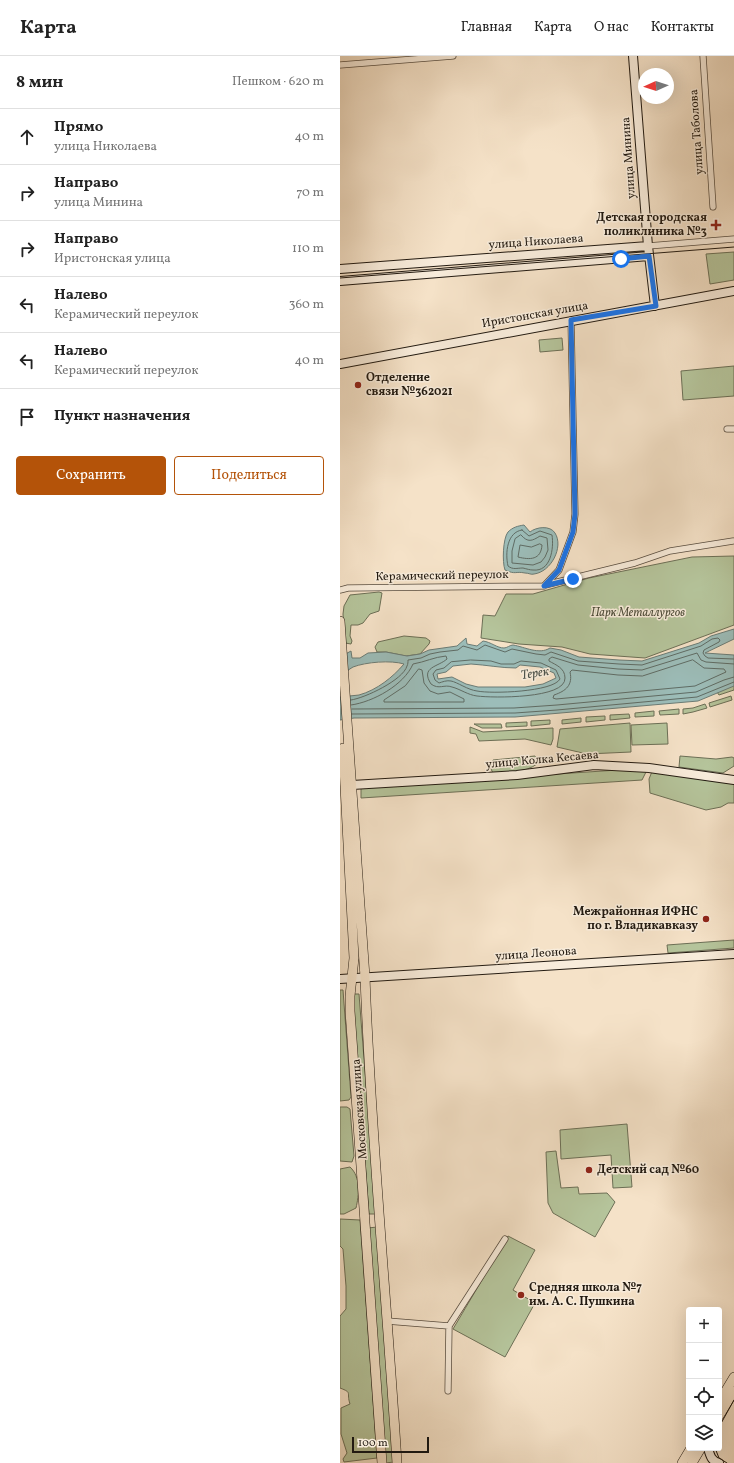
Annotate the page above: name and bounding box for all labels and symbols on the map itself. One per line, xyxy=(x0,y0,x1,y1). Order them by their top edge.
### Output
north arrow xyxy=(638,68,674,104)
street label: улица Таболова xyxy=(686,89,708,175)
street label: улица Минина xyxy=(618,116,640,200)
place label: Детская городская поликлиника №3 xyxy=(596,210,707,240)
marker: Детская городская поликлиника №3 xyxy=(710,219,722,231)
street label: улица Николаева xyxy=(488,231,584,253)
route start xyxy=(612,250,630,268)
street label: Иристонская улица xyxy=(481,298,589,332)
place label: Отделение связи №362021 xyxy=(366,370,453,400)
marker: Отделение связи №362021 xyxy=(353,380,363,390)
street label: Керамический переулок xyxy=(375,567,509,585)
route end xyxy=(564,570,582,588)
park label: Парк Металлургов xyxy=(591,605,685,621)
water label: Терек xyxy=(520,663,551,685)
street label: улица Колка Кесаева xyxy=(485,747,599,773)
place label: Межрайонная ИФНС по г. Владикавказу xyxy=(573,904,698,934)
marker: Межрайонная ИФНС по г. Владикавказу xyxy=(701,914,711,924)
street label: улица Леонова xyxy=(495,943,577,965)
street label: Московская улица xyxy=(349,1058,371,1160)
place label: Детский сад №60 xyxy=(597,1162,699,1178)
marker: Детский сад №60 xyxy=(584,1165,594,1175)
place label: Средняя школа №7 им. А. С. Пушкина xyxy=(529,1280,642,1310)
marker: Средняя школа №7 им. А. С. Пушкина xyxy=(516,1290,526,1300)
scale bar xyxy=(352,1435,429,1454)

